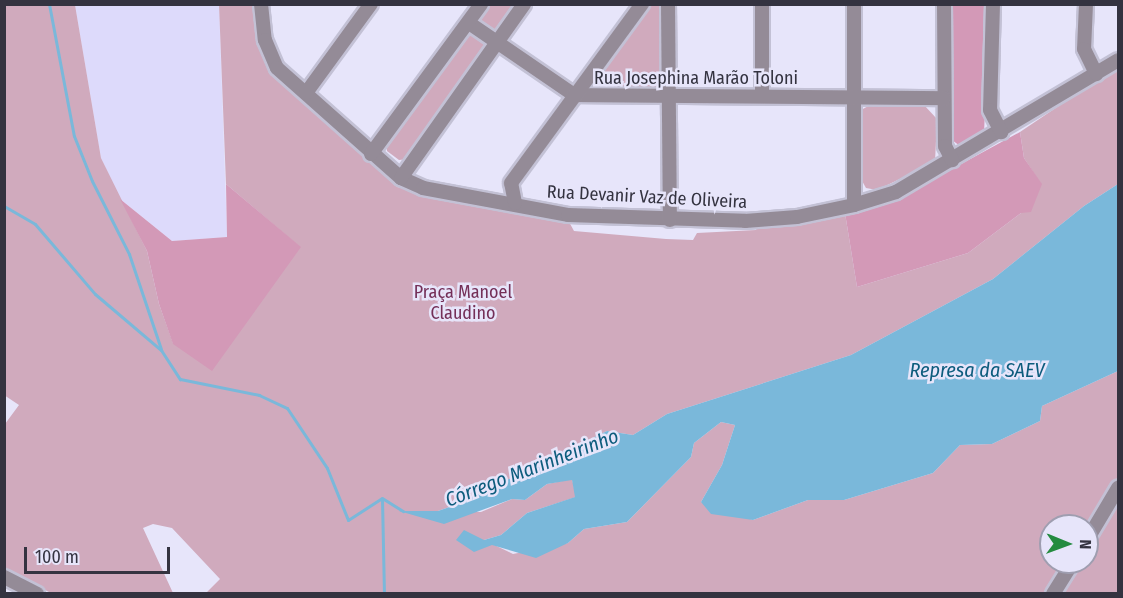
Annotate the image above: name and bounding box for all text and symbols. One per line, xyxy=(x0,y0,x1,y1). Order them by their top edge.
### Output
street label: Rua Josephina Marão Toloni xyxy=(594,67,798,89)
street label: Rua Devanir Vaz de Oliveira xyxy=(546,181,748,213)
park label: Praça Manoel Claudino xyxy=(414,282,512,324)
water label: Represa da SAEV xyxy=(909,358,1045,382)
water label: Córrego Marinheirinho xyxy=(442,424,622,512)
north arrow xyxy=(1039,514,1099,574)
scale bar xyxy=(27,535,172,573)
text: N xyxy=(1076,539,1095,549)
text: 100 m xyxy=(35,546,79,568)

